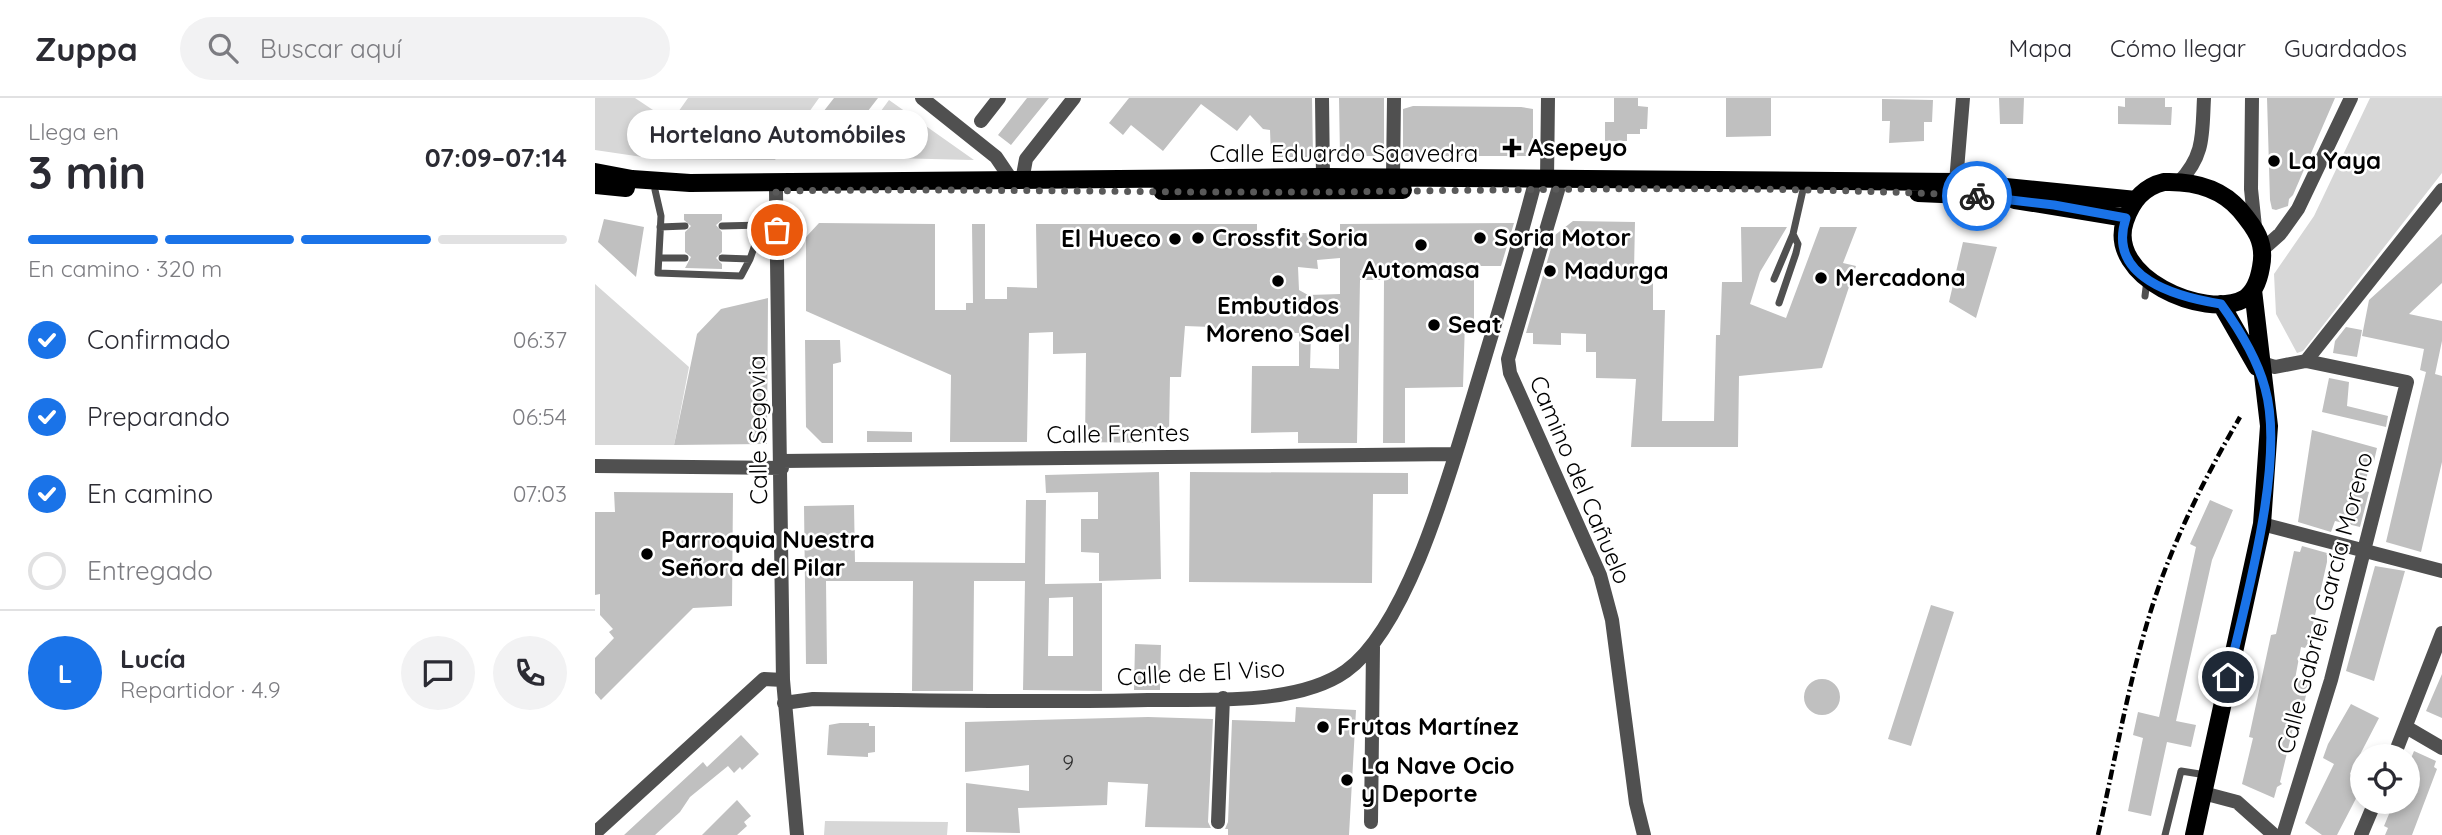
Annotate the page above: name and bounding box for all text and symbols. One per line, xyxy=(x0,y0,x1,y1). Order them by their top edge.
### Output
search box xyxy=(180,17,670,80)
text: Zuppa xyxy=(35,28,138,69)
icon: search xyxy=(204,29,242,67)
text: Buscar aquí xyxy=(260,32,402,65)
text: Mapa xyxy=(2009,33,2072,63)
text: Cómo llegar xyxy=(2110,33,2246,63)
text: Guardados xyxy=(2284,33,2407,63)
callout: Hortelano Automóbiles xyxy=(627,111,927,160)
text: Llega en xyxy=(28,117,119,146)
text: Hortelano Automóbiles xyxy=(649,120,906,149)
place label: Asepeyo xyxy=(1528,132,1627,162)
street label: Calle Eduardo Saavedra xyxy=(1210,138,1478,168)
marker: Asepeyo xyxy=(1502,138,1522,158)
text: 07:09–07:14 xyxy=(425,141,567,174)
text: 3 min xyxy=(28,143,146,201)
place label: La Yaya xyxy=(2288,145,2381,175)
marker: La Yaya xyxy=(2266,153,2282,169)
courier xyxy=(1942,161,2012,231)
icon: bike xyxy=(1958,177,1996,215)
pin xyxy=(747,200,807,260)
icon: bag xyxy=(758,211,796,249)
place label: Crossfit Soria xyxy=(1212,222,1368,252)
place label: Soria Motor xyxy=(1494,222,1631,252)
place label: El Hueco xyxy=(1061,223,1161,253)
marker: Crossfit Soria xyxy=(1190,230,1206,246)
marker: Soria Motor xyxy=(1472,230,1488,246)
marker: El Hueco xyxy=(1167,231,1183,247)
marker: Automasa xyxy=(1413,237,1429,253)
text: En camino · 320 m xyxy=(28,254,222,283)
place label: Automasa xyxy=(1362,254,1480,284)
place label: Madurga xyxy=(1564,255,1669,285)
place label: Mercadona xyxy=(1835,262,1966,292)
marker: Madurga xyxy=(1542,263,1558,279)
marker: Mercadona xyxy=(1813,270,1829,286)
marker: Embutidos Moreno Sael xyxy=(1270,273,1286,289)
place label: Embutidos Moreno Sael xyxy=(1206,290,1350,348)
place label: Seat xyxy=(1448,309,1501,339)
marker: Seat xyxy=(1426,317,1442,333)
icon: check xyxy=(28,321,66,359)
text: Confirmado xyxy=(87,323,231,356)
text: 06:37 xyxy=(513,325,567,354)
street label: Calle Segovia xyxy=(741,355,773,505)
street label: Camino del Cañuelo xyxy=(1523,371,1638,588)
icon: check xyxy=(28,398,66,436)
text: Preparando xyxy=(87,400,230,433)
text: 06:54 xyxy=(512,402,567,431)
street label: Calle Frentes xyxy=(1046,417,1190,449)
street label: Calle Gabriel García Moreno xyxy=(2269,449,2379,757)
icon: check xyxy=(28,475,66,513)
text: En camino xyxy=(87,477,213,510)
text: 07:03 xyxy=(513,479,567,508)
place label: Parroquia Nuestra Señora del Pilar xyxy=(661,524,875,582)
marker: Parroquia Nuestra Señora del Pilar xyxy=(639,546,655,562)
text: Entregado xyxy=(87,554,213,587)
button: chat xyxy=(401,636,475,710)
button: phone xyxy=(493,636,567,710)
text: Lucía xyxy=(120,642,186,675)
pin xyxy=(2198,647,2258,707)
street label: Calle de El Viso xyxy=(1116,653,1286,691)
text: L xyxy=(58,657,72,690)
icon: home xyxy=(2209,658,2247,696)
text: Repartidor · 4.9 xyxy=(120,675,281,704)
place label: Frutas Martínez xyxy=(1337,711,1519,741)
marker: Frutas Martínez xyxy=(1315,719,1331,735)
map controls xyxy=(2350,744,2420,814)
button: locate xyxy=(2350,744,2420,814)
house number: 9 xyxy=(1062,749,1074,775)
place label: La Nave Ocio y Deporte xyxy=(1361,750,1515,808)
marker: La Nave Ocio y Deporte xyxy=(1339,772,1355,788)

